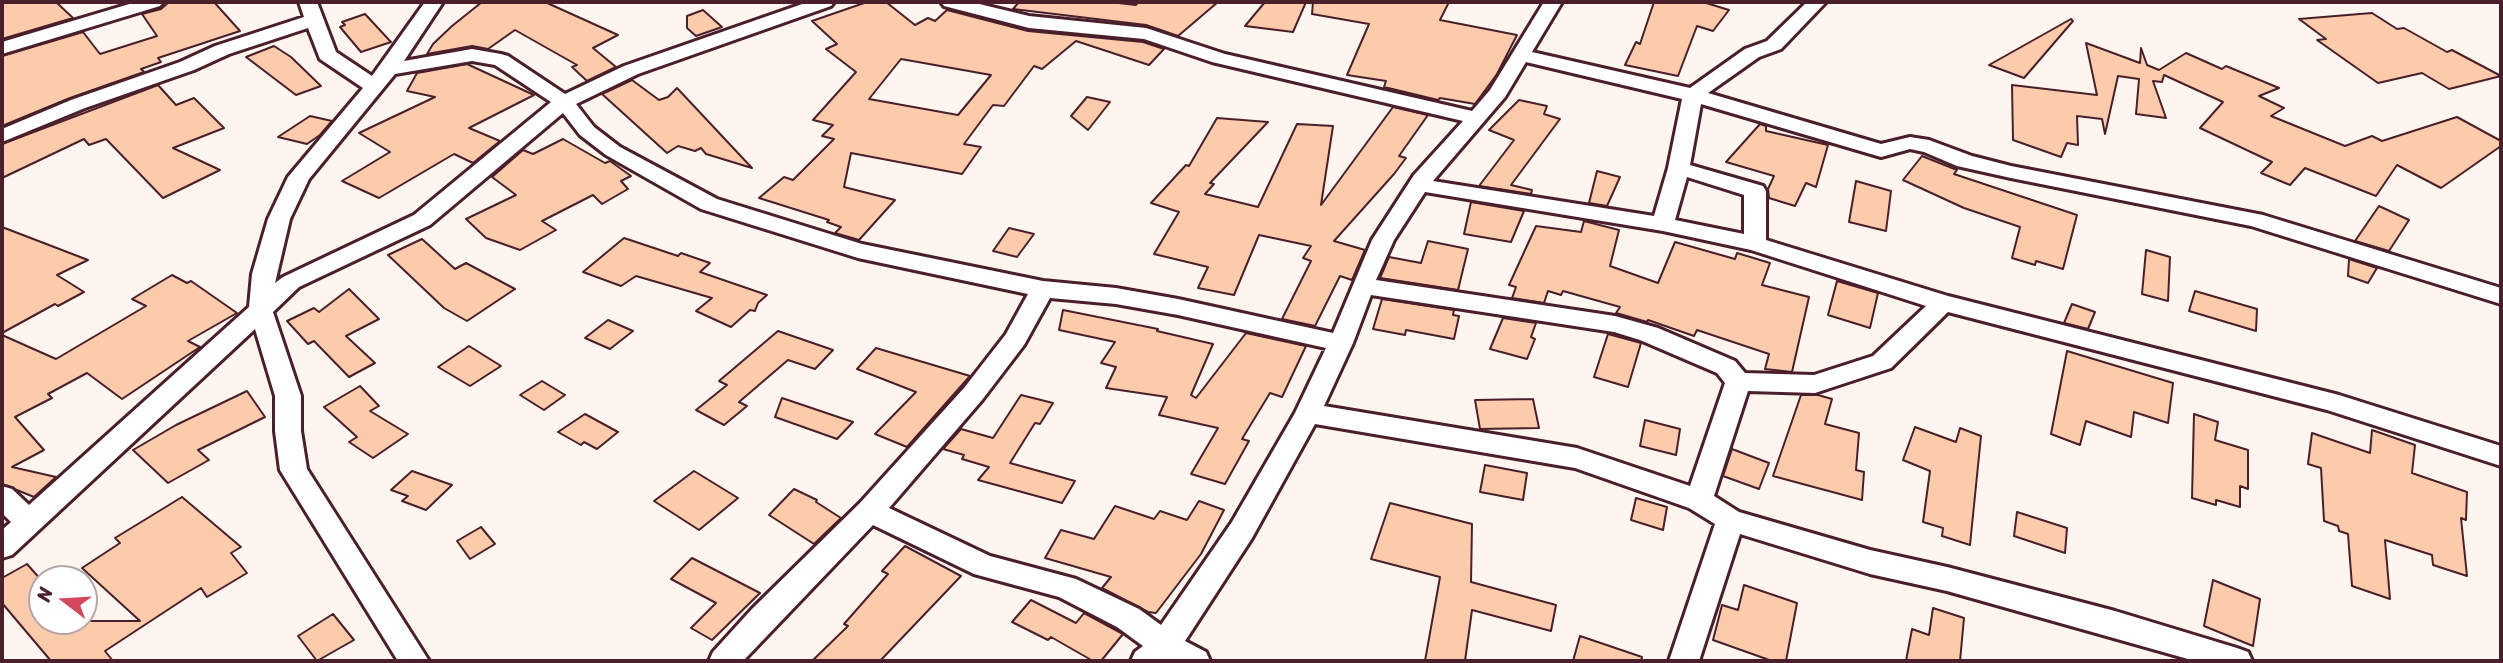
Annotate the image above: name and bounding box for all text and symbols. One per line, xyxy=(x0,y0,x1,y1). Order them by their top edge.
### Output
north arrow xyxy=(28,565,98,635)
text: N xyxy=(27,583,62,605)

